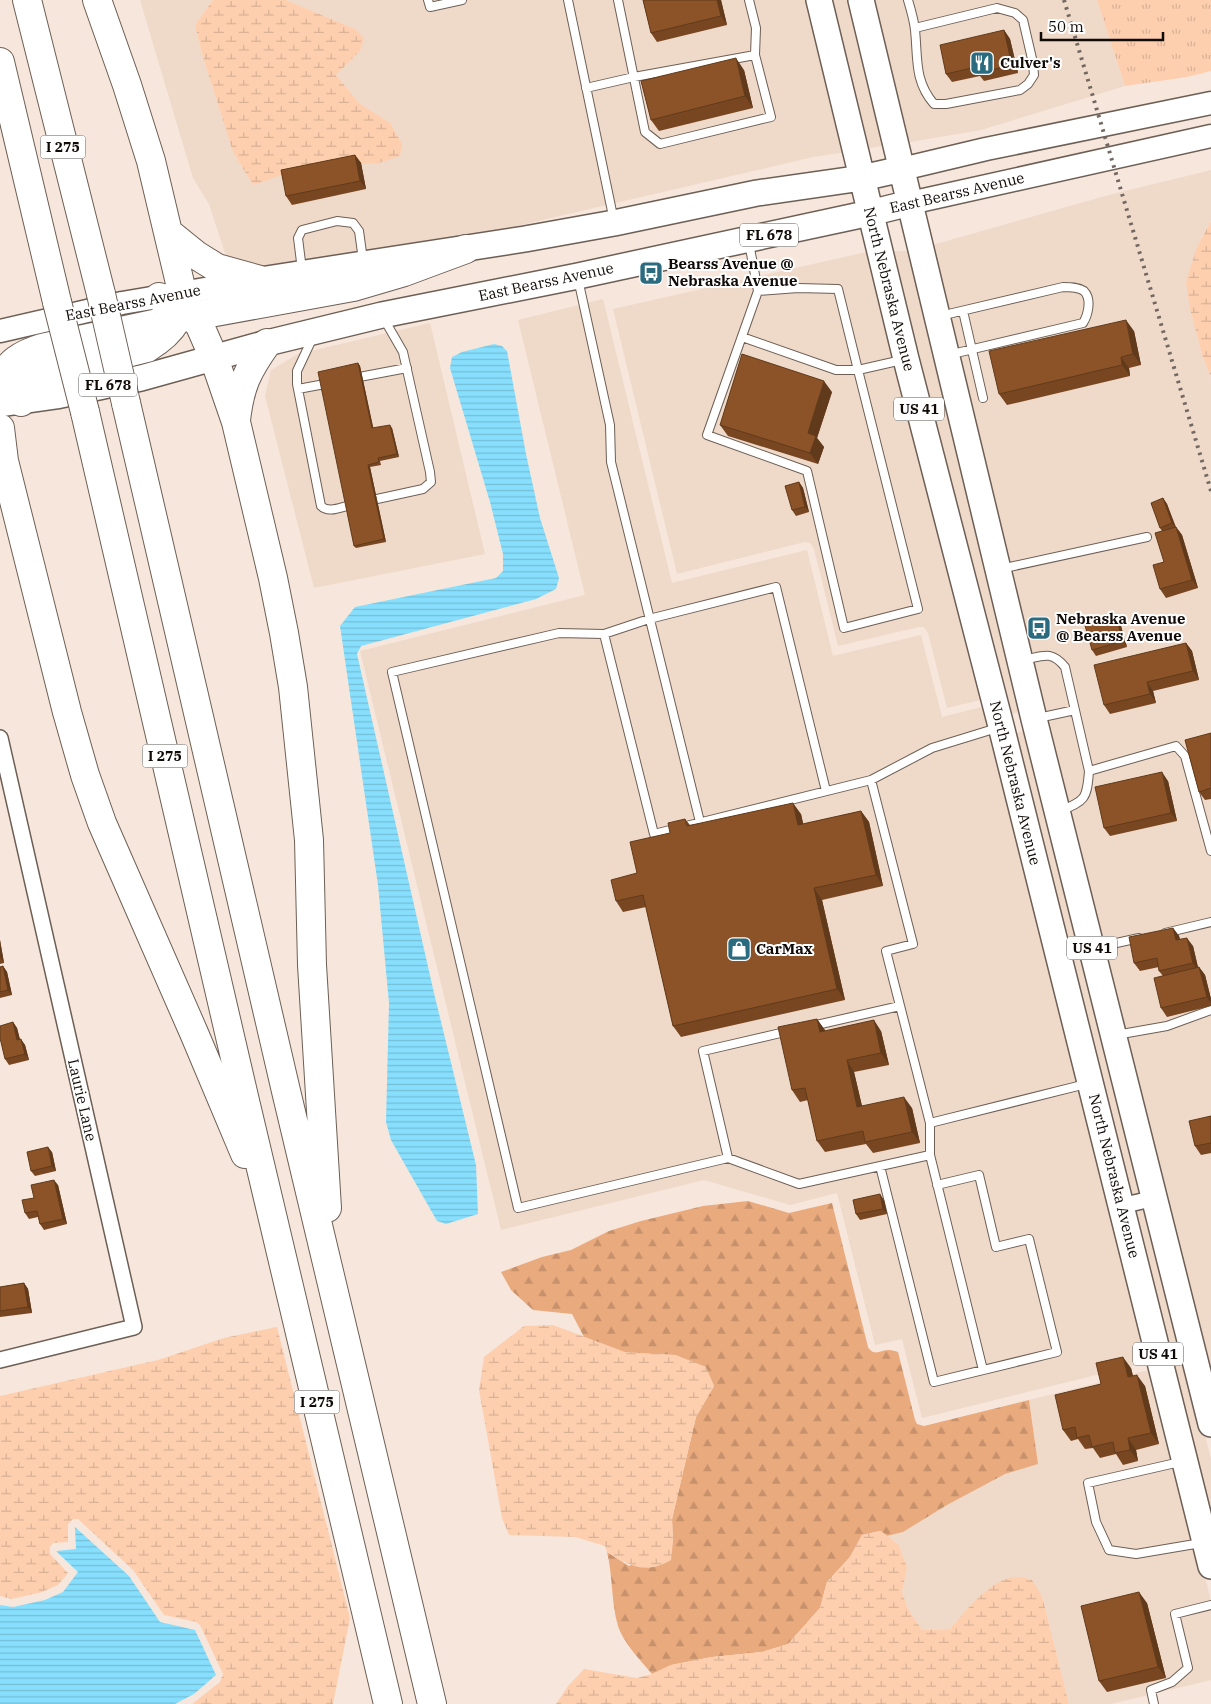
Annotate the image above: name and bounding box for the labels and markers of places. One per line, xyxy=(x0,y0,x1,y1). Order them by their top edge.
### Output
restaurant icon: Culver's xyxy=(969,50,995,76)
place label: Culver's xyxy=(1000,53,1061,72)
place label: Bearss Avenue @ Nebraska Avenue xyxy=(668,254,797,290)
bus stop icon: Bearss Avenue @ Nebraska Avenue xyxy=(638,260,664,286)
place label: Nebraska Avenue @ Bearss Avenue xyxy=(1056,609,1185,645)
bus stop icon: Nebraska Avenue @ Bearss Avenue xyxy=(1026,615,1052,641)
shop icon: CarMax xyxy=(726,936,752,962)
place label: CarMax xyxy=(756,939,813,958)

